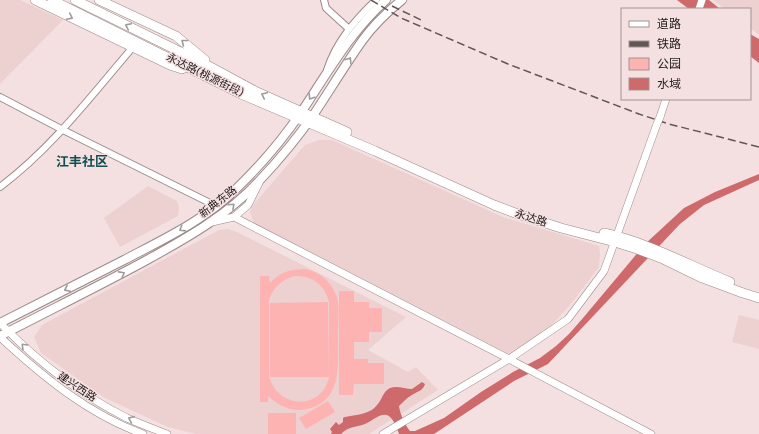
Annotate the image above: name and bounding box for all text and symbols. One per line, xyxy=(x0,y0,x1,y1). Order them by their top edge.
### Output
legend xyxy=(621,8,751,100)
one-way arrow xyxy=(65,12,73,20)
text: 道路 xyxy=(657,17,681,31)
one-way arrow xyxy=(125,23,132,31)
text: 铁路 xyxy=(657,37,681,51)
one-way arrow xyxy=(181,40,188,47)
street label: 永达路(桃源街段) xyxy=(164,51,246,99)
one-way arrow xyxy=(344,57,352,64)
text: 公园 xyxy=(657,57,681,71)
text: 水域 xyxy=(657,77,681,91)
one-way arrow xyxy=(261,92,268,100)
one-way arrow xyxy=(308,93,316,100)
district label: 江丰社区 xyxy=(56,154,108,169)
street label: 新典东路 xyxy=(197,183,239,221)
one-way arrow xyxy=(228,204,235,211)
street label: 永达路 xyxy=(513,207,549,229)
one-way arrow xyxy=(179,224,186,231)
one-way arrow xyxy=(118,271,125,278)
one-way arrow xyxy=(64,284,71,292)
one-way arrow xyxy=(21,344,29,351)
street label: 建兴西路 xyxy=(55,370,99,404)
one-way arrow xyxy=(128,416,135,424)

